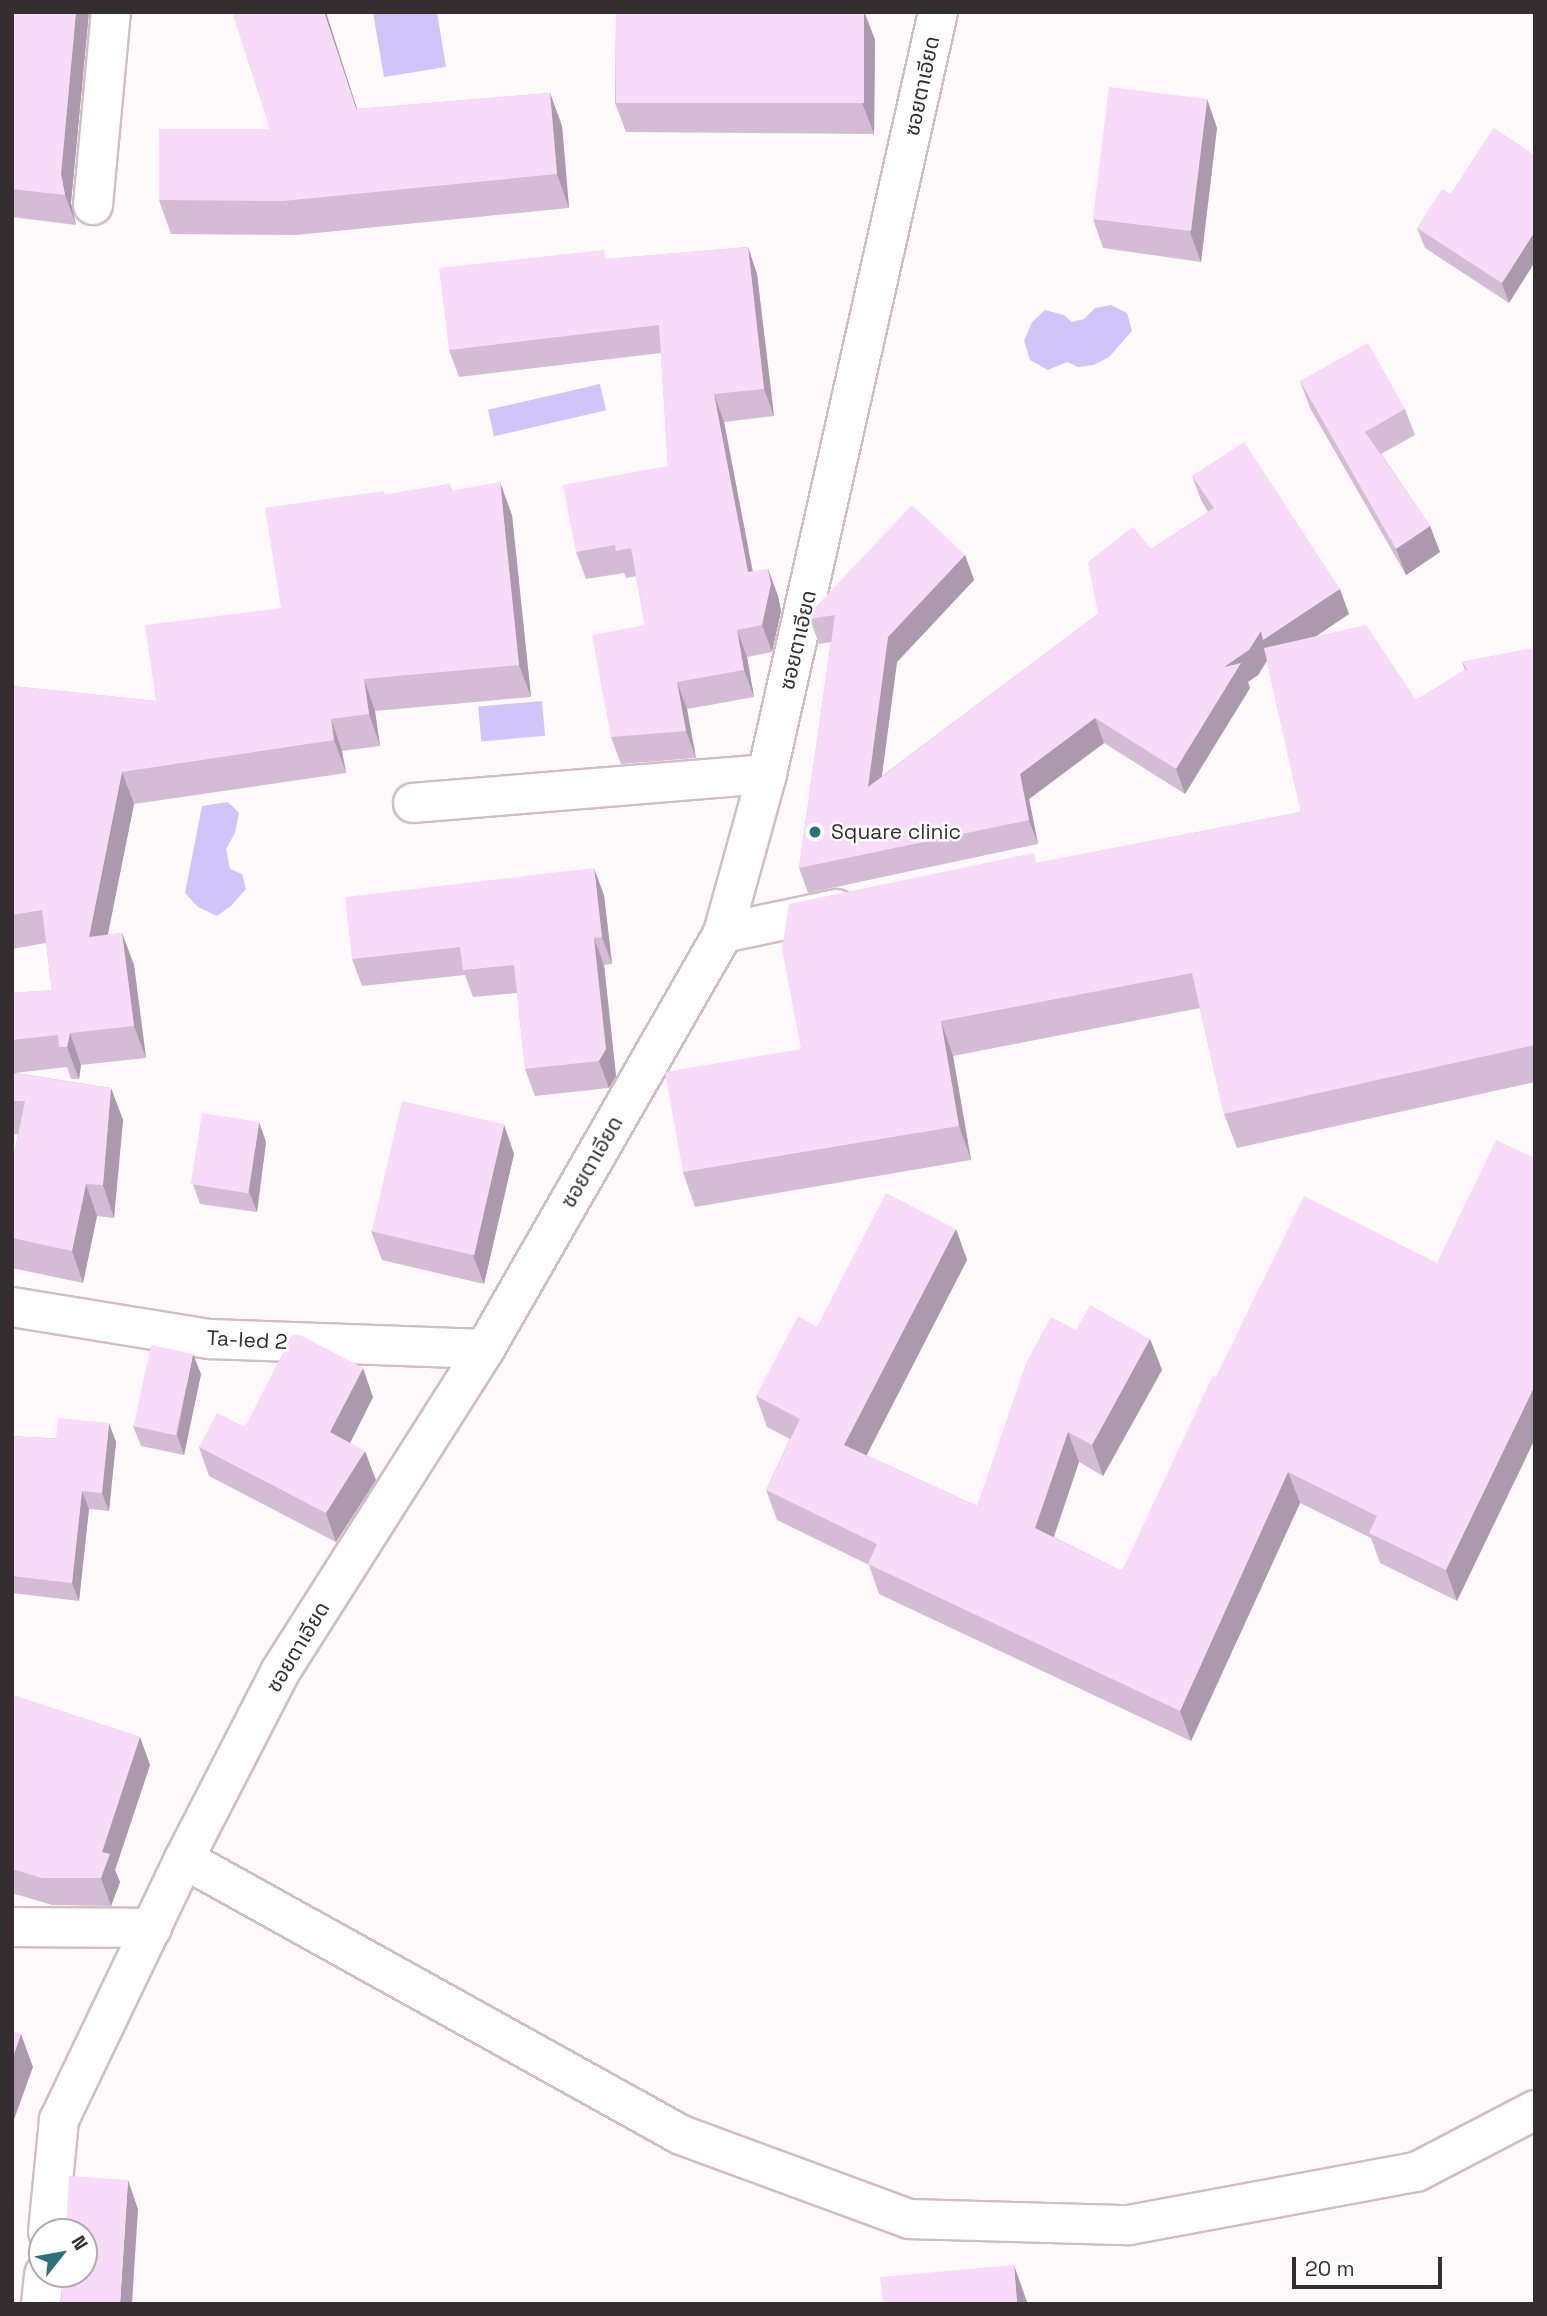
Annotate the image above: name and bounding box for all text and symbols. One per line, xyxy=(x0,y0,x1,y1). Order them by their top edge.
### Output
street label: ซอยตาเอียด xyxy=(899,34,945,138)
street label: ซอยตาเอียด xyxy=(774,588,822,692)
place label: Square clinic xyxy=(831,819,961,845)
marker: Square clinic xyxy=(805,822,825,842)
street label: ซอยตาเอียด xyxy=(556,1112,628,1212)
street label: Ta-Ied 2 xyxy=(206,1325,288,1355)
street label: ซอยตาเอียด xyxy=(261,1597,335,1697)
north arrow xyxy=(28,2218,98,2288)
text: N xyxy=(66,2231,94,2255)
scale bar xyxy=(1295,2242,1446,2286)
text: 20 m xyxy=(1305,2255,1355,2282)

